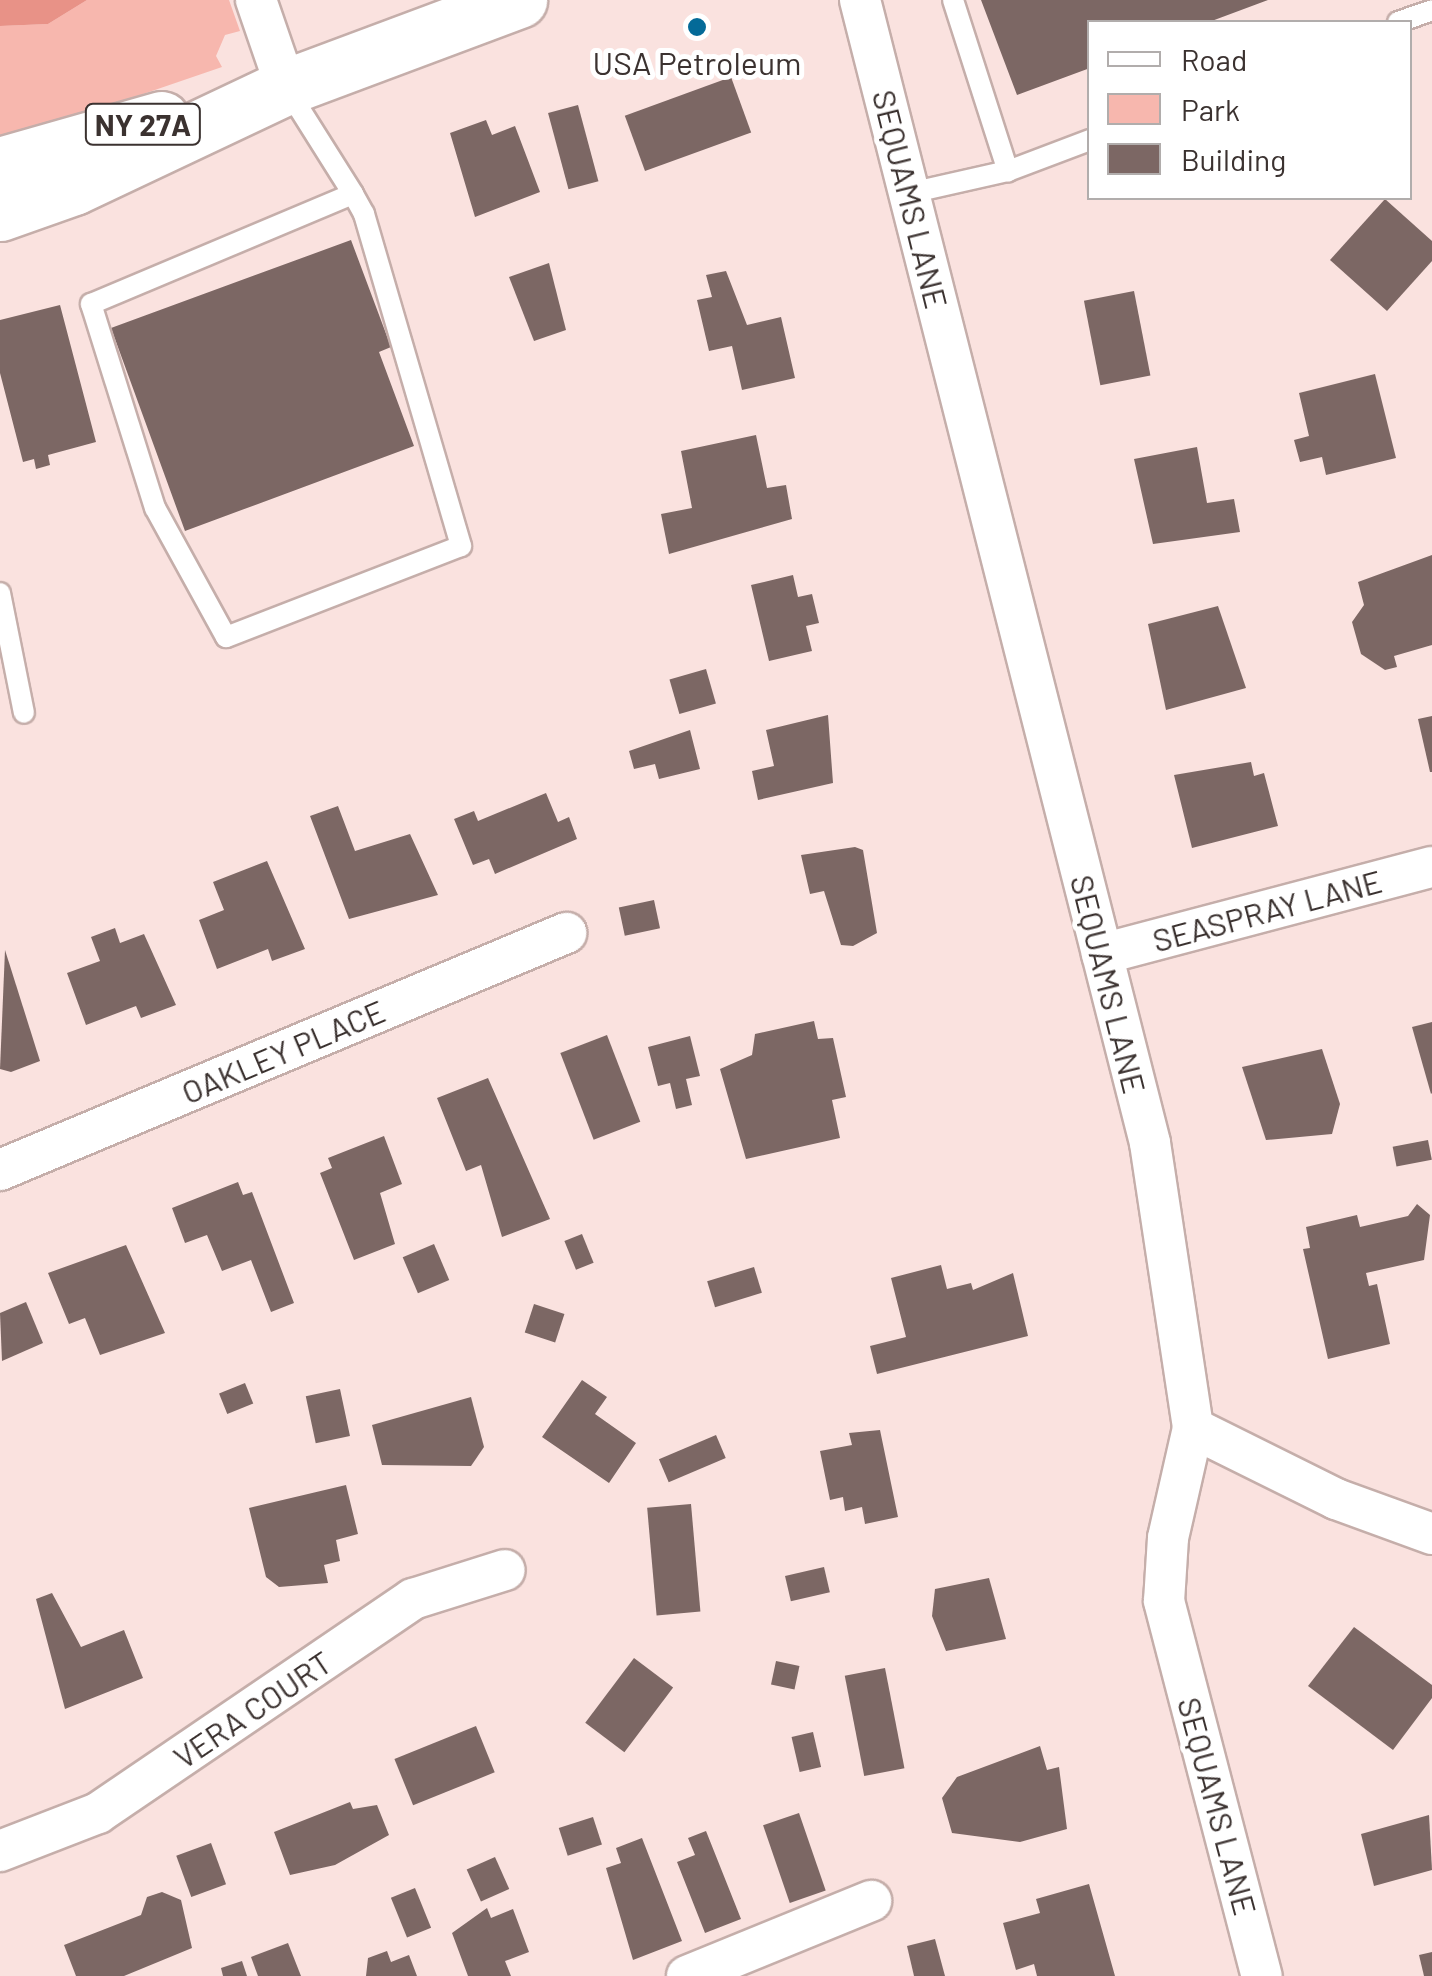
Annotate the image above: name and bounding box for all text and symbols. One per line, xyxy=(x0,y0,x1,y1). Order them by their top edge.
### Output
marker: USA Petroleum xyxy=(686,16,708,38)
legend xyxy=(1087,20,1412,200)
text: Road xyxy=(1181,41,1247,77)
place label: USA Petroleum xyxy=(592,43,802,81)
street label: SEQUAMS LANE xyxy=(865,86,957,312)
text: Park xyxy=(1181,91,1240,127)
road number: NY 27A xyxy=(83,99,203,149)
text: Building xyxy=(1181,141,1286,177)
street label: SEASPRAY LANE xyxy=(1148,861,1386,959)
street label: SEQUAMS LANE xyxy=(1063,871,1155,1097)
street label: OAKLEY PLACE xyxy=(176,991,390,1111)
street label: VERA COURT xyxy=(166,1642,338,1776)
street label: SEQUAMS LANE xyxy=(1170,1693,1266,1919)

